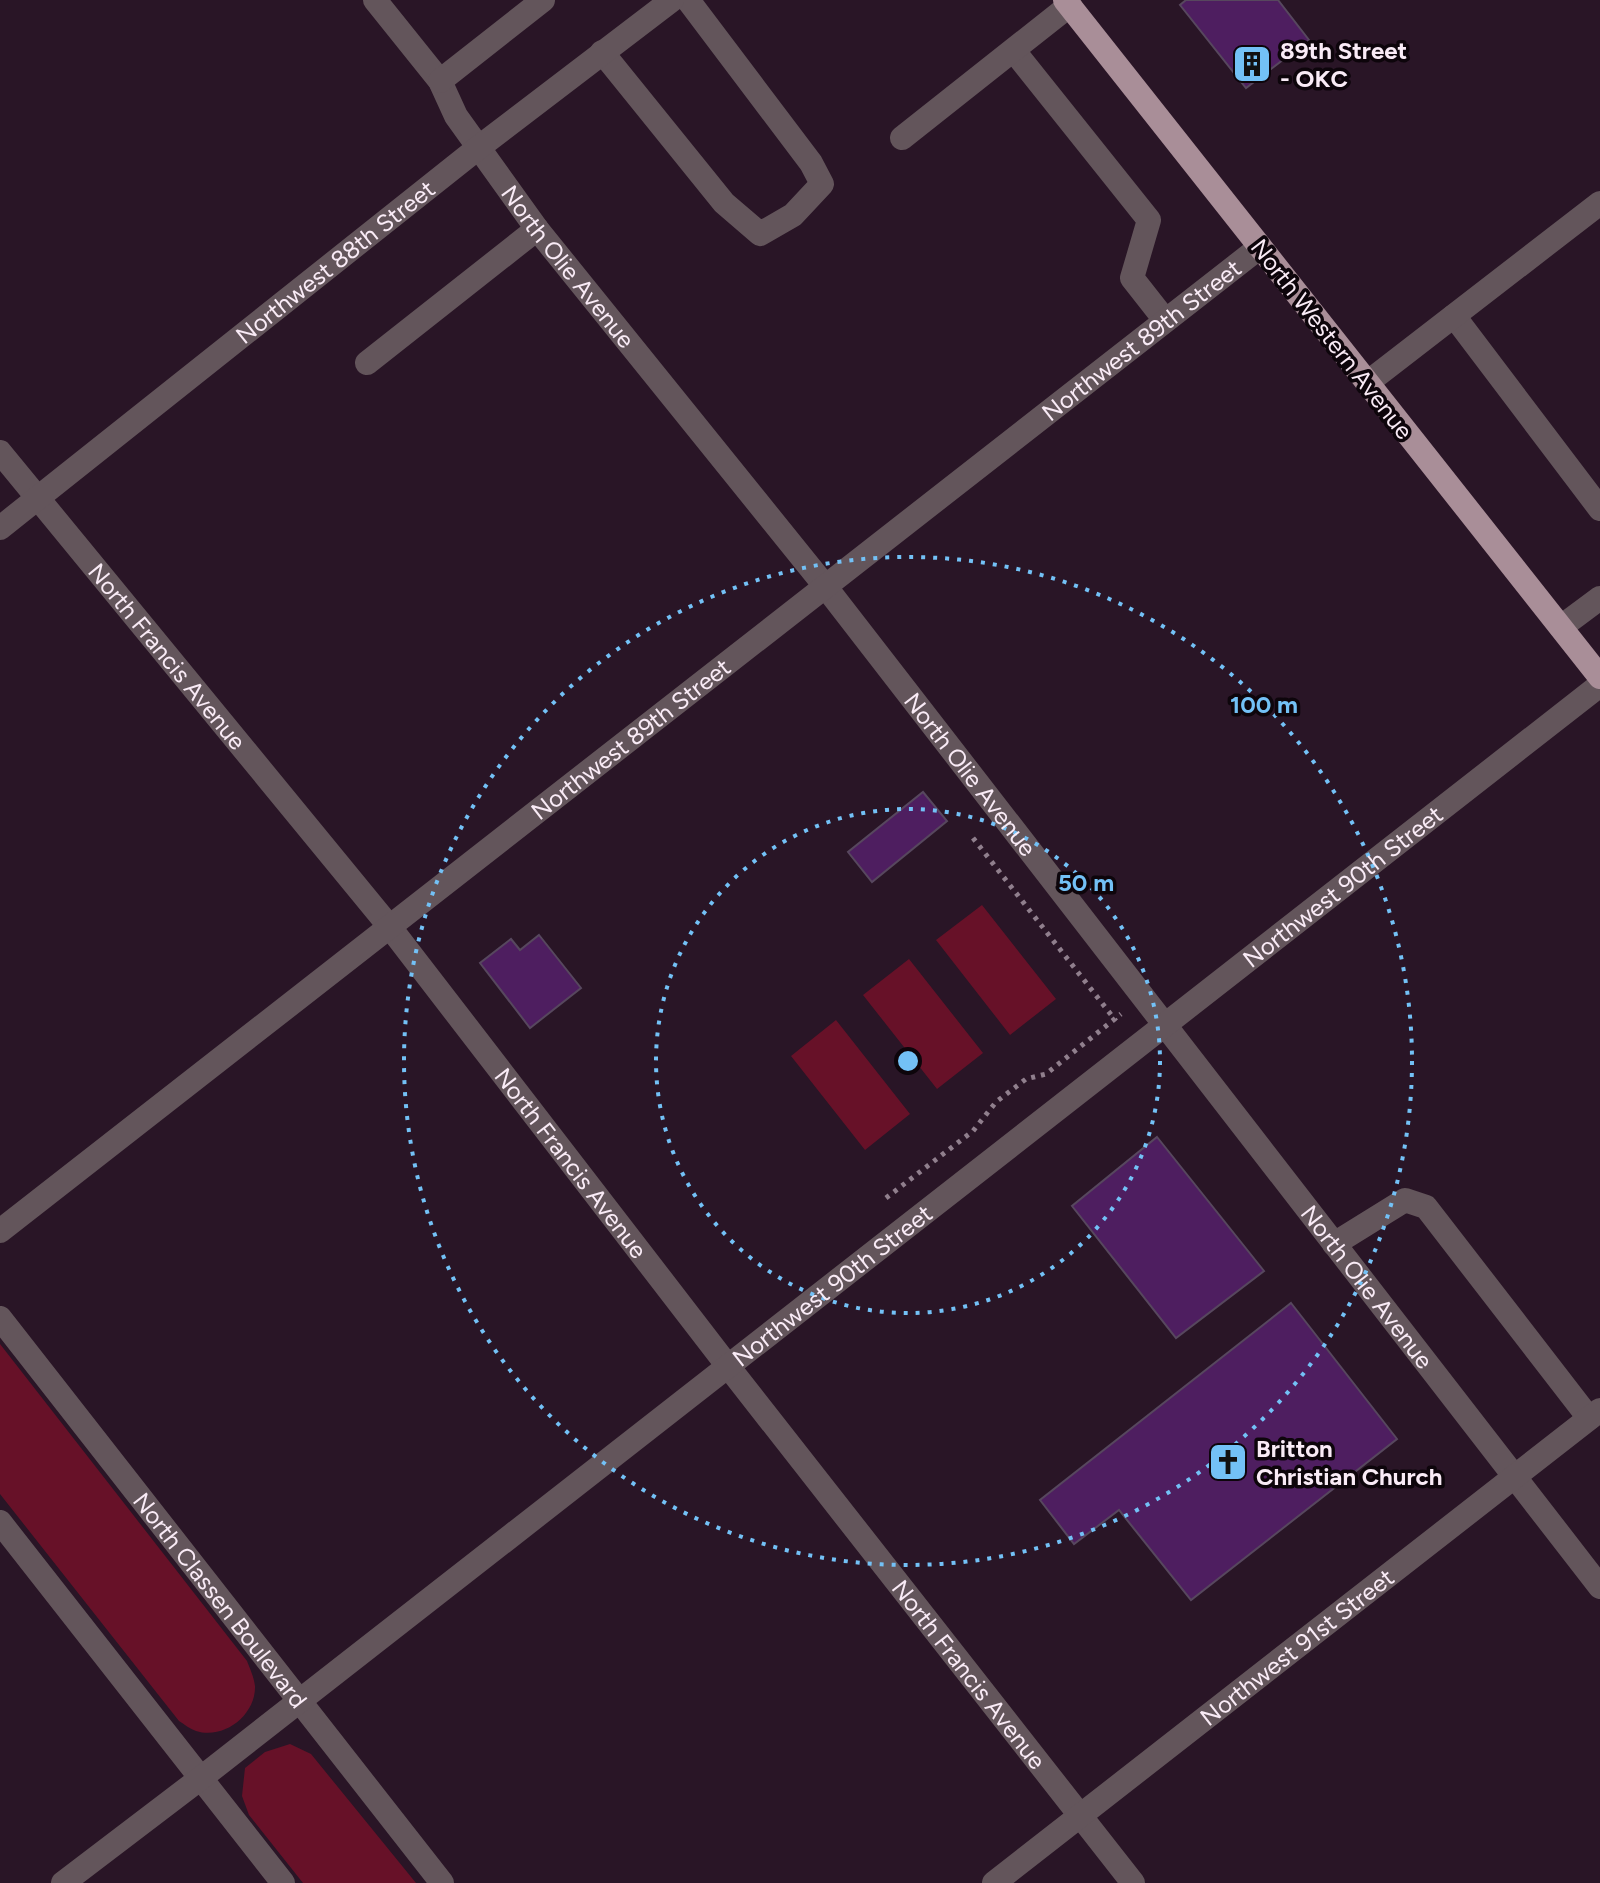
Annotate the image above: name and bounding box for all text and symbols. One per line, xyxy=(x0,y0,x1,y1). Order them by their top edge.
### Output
place label: 89th Street - OKC xyxy=(1280,36,1407,93)
building icon: 89th Street - OKC xyxy=(1231,43,1273,85)
street label: Northwest 88th Street xyxy=(230,174,440,350)
street label: North Olie Avenue xyxy=(496,179,641,353)
street label: North Western Avenue xyxy=(1245,233,1419,445)
street label: Northwest 89th Street xyxy=(1036,253,1247,427)
street label: North Francis Avenue xyxy=(83,557,252,755)
street label: Northwest 89th Street xyxy=(525,652,736,825)
street label: North Olie Avenue xyxy=(898,687,1043,862)
text: 100 m xyxy=(1230,690,1298,719)
street label: Northwest 90th Street xyxy=(1237,799,1448,973)
text: 50 m xyxy=(1058,868,1114,897)
centre of rings xyxy=(894,1047,922,1075)
street label: North Francis Avenue xyxy=(489,1062,654,1264)
street label: Northwest 90th Street xyxy=(726,1198,938,1372)
street label: North Olie Avenue xyxy=(1295,1199,1440,1374)
place label: Britton Christian Church xyxy=(1256,1434,1442,1491)
church icon: Britton Christian Church xyxy=(1207,1441,1249,1483)
street label: North Classen Boulevard xyxy=(127,1486,314,1713)
street label: Northwest 91st Street xyxy=(1194,1562,1399,1731)
street label: North Francis Avenue xyxy=(886,1574,1052,1775)

